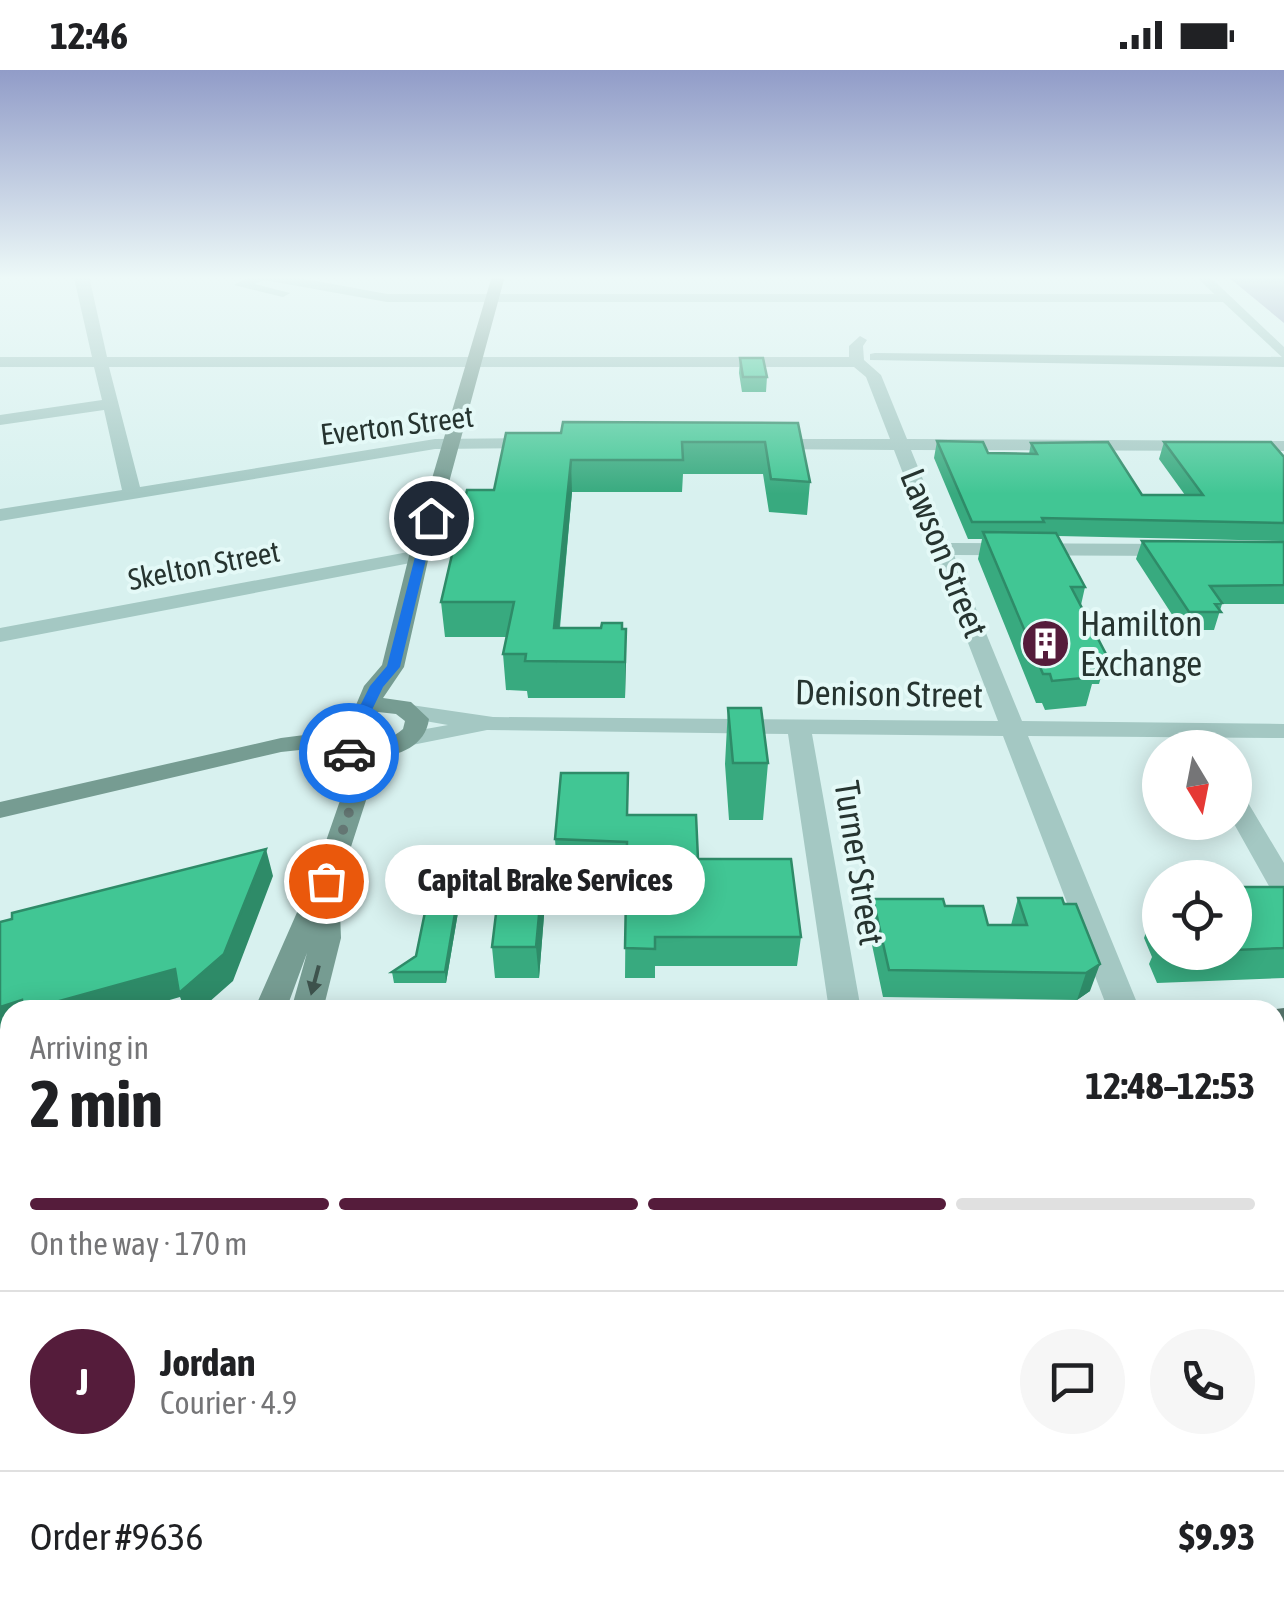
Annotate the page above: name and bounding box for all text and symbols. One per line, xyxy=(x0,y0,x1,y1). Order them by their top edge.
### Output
text: 12:46 xyxy=(50,14,128,57)
street label: Everton Street xyxy=(318,399,475,451)
street label: Lawson Street xyxy=(893,463,997,643)
pin xyxy=(389,476,474,561)
icon: home xyxy=(404,491,459,546)
street label: Skelton Street xyxy=(125,534,282,596)
place label: Hamilton Exchange xyxy=(1080,603,1202,683)
building icon: Hamilton Exchange xyxy=(1019,618,1071,670)
street label: Denison Street xyxy=(795,671,983,715)
courier xyxy=(299,703,399,803)
icon: car xyxy=(322,726,377,781)
north arrow xyxy=(1142,730,1252,840)
map controls xyxy=(1142,730,1252,970)
street label: Turner Street xyxy=(827,778,893,948)
pin xyxy=(284,839,369,924)
callout: Capital Brake Services xyxy=(386,846,706,916)
icon: bag xyxy=(299,854,354,909)
button: locate xyxy=(1142,860,1252,970)
text: Capital Brake Services xyxy=(417,861,673,898)
one-way arrow xyxy=(306,965,322,996)
text: Arriving in xyxy=(30,1029,149,1066)
text: 12:48–12:53 xyxy=(1085,1064,1255,1107)
text: 2 min xyxy=(30,1066,163,1141)
text: On the way · 170 m xyxy=(30,1225,247,1262)
button: chat xyxy=(1020,1329,1125,1434)
button: phone xyxy=(1150,1329,1255,1434)
text: Jordan xyxy=(160,1341,255,1384)
text: J xyxy=(76,1360,89,1403)
text: Courier · 4.9 xyxy=(160,1384,297,1421)
text: Order #9636 xyxy=(30,1515,203,1558)
text: $9.93 xyxy=(1179,1515,1255,1558)

